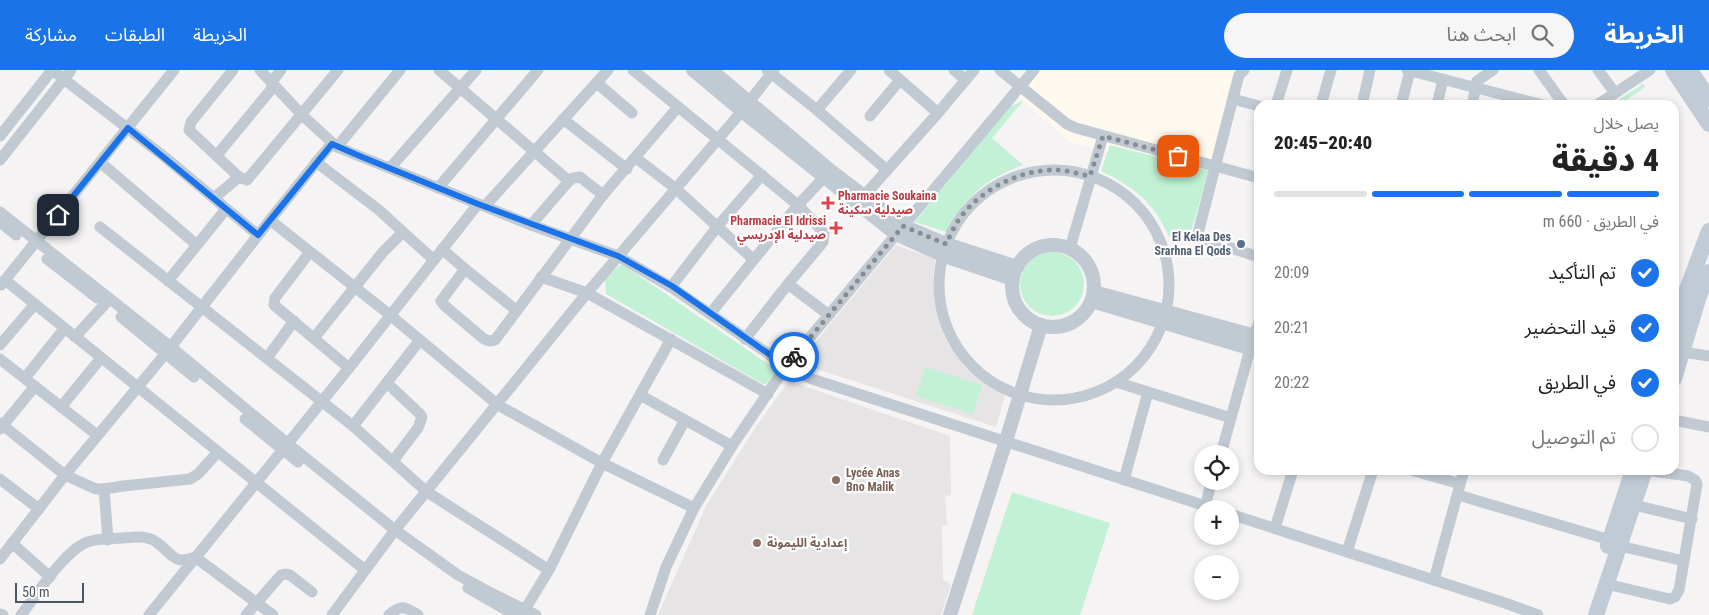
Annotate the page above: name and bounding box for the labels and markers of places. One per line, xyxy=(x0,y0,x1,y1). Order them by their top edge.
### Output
pin xyxy=(1157,135,1199,177)
place label: Pharmacie Soukaina صيدلية سكينة xyxy=(838,189,937,217)
pin xyxy=(37,194,79,236)
marker: Pharmacie Soukaina صيدلية سكينة xyxy=(822,197,834,209)
place label: Pharmacie El Idrissi صيدلية الإدريسي xyxy=(730,214,826,245)
marker: Pharmacie El Idrissi صيدلية الإدريسي xyxy=(830,222,842,234)
place label: El Kelaa Des Srarhna El Qods xyxy=(1155,230,1232,258)
marker: El Kelaa Des Srarhna El Qods xyxy=(1235,238,1247,250)
place label: Lycée Anas Bno Malik xyxy=(846,466,901,494)
marker: Lycée Anas Bno Malik xyxy=(830,474,842,486)
place label: إعدادية الليمونة xyxy=(767,536,847,552)
marker: إعدادية الليمونة xyxy=(751,537,763,549)

